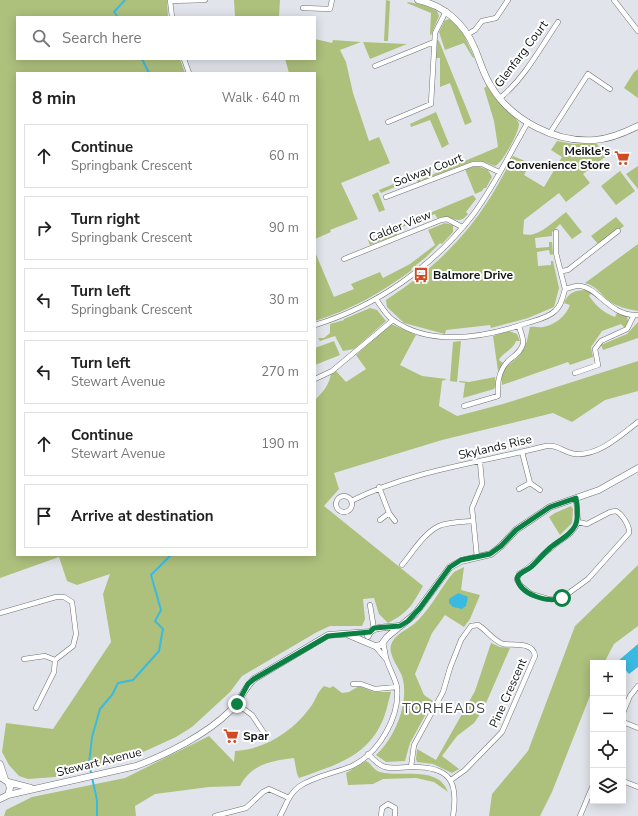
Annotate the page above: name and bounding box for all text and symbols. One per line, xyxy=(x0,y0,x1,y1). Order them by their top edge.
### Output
search box xyxy=(16,16,316,60)
street label: Glenfarg Court xyxy=(491,17,552,91)
icon: search xyxy=(30,27,52,49)
text: Search here xyxy=(62,28,142,48)
text: 8 min xyxy=(32,87,76,110)
text: Walk · 640 m xyxy=(222,89,300,107)
text: Continue xyxy=(71,137,133,157)
place label: Meikle's Convenience Store xyxy=(507,143,610,173)
icon: ahead xyxy=(33,145,55,167)
text: 60 m xyxy=(269,147,299,165)
street label: Solway Court xyxy=(391,149,466,191)
supermarket icon: Meikle's Convenience Store xyxy=(613,149,631,167)
text: Springbank Crescent xyxy=(71,157,192,175)
street label: Calder View xyxy=(366,206,434,246)
text: Turn right xyxy=(71,209,140,229)
icon: right xyxy=(33,217,55,239)
text: 90 m xyxy=(269,219,299,237)
text: Springbank Crescent xyxy=(71,229,192,247)
bus stop icon: Balmore Drive xyxy=(412,266,430,284)
place label: Balmore Drive xyxy=(433,267,514,283)
text: Turn left xyxy=(71,281,130,301)
icon: left xyxy=(33,289,55,311)
text: 30 m xyxy=(269,291,299,309)
text: Springbank Crescent xyxy=(71,301,192,319)
text: Turn left xyxy=(71,353,130,373)
icon: left xyxy=(33,361,55,383)
text: 270 m xyxy=(261,363,299,381)
text: Stewart Avenue xyxy=(71,373,165,391)
text: Continue xyxy=(71,425,133,445)
street label: Skylands Rise xyxy=(457,431,533,463)
icon: ahead xyxy=(33,433,55,455)
text: 190 m xyxy=(261,435,299,453)
text: Stewart Avenue xyxy=(71,445,165,463)
icon: arrive xyxy=(33,505,55,527)
text: Arrive at destination xyxy=(71,506,214,526)
route start xyxy=(553,589,571,607)
street label: Pine Crescent xyxy=(486,655,531,730)
map controls xyxy=(590,660,626,804)
button: + xyxy=(590,660,626,696)
route end xyxy=(228,695,246,713)
button: − xyxy=(590,696,626,732)
district label: TORHEADS xyxy=(402,699,486,718)
supermarket icon: Spar xyxy=(222,727,240,745)
place label: Spar xyxy=(243,728,269,744)
button: locate xyxy=(590,732,626,768)
street label: Stewart Avenue xyxy=(55,744,143,780)
button: layers xyxy=(590,768,626,804)

